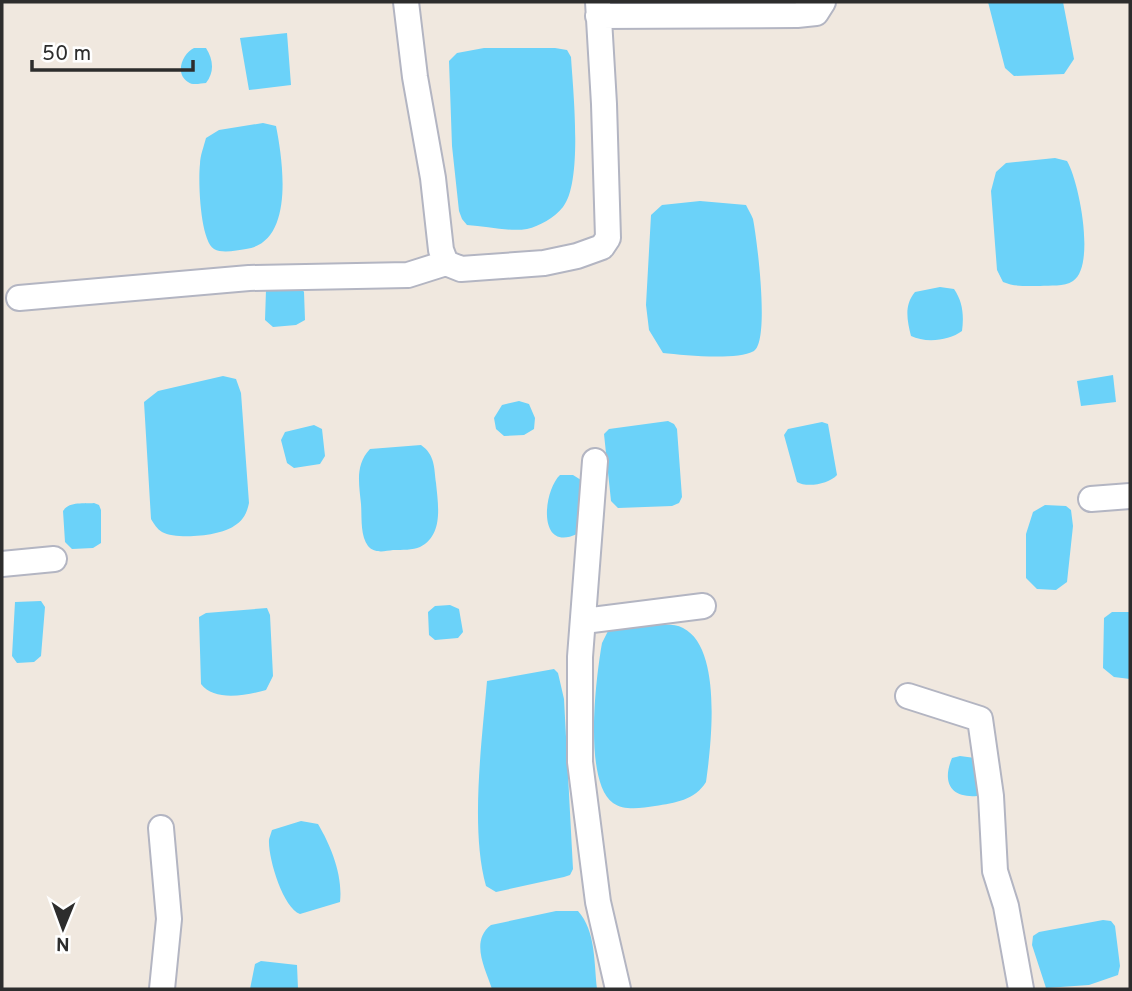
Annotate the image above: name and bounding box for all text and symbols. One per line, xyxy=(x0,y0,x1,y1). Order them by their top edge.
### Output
scale bar xyxy=(32,28,192,72)
text: 50 m xyxy=(42,41,91,68)
north arrow xyxy=(28,893,98,963)
text: N xyxy=(56,931,70,955)

